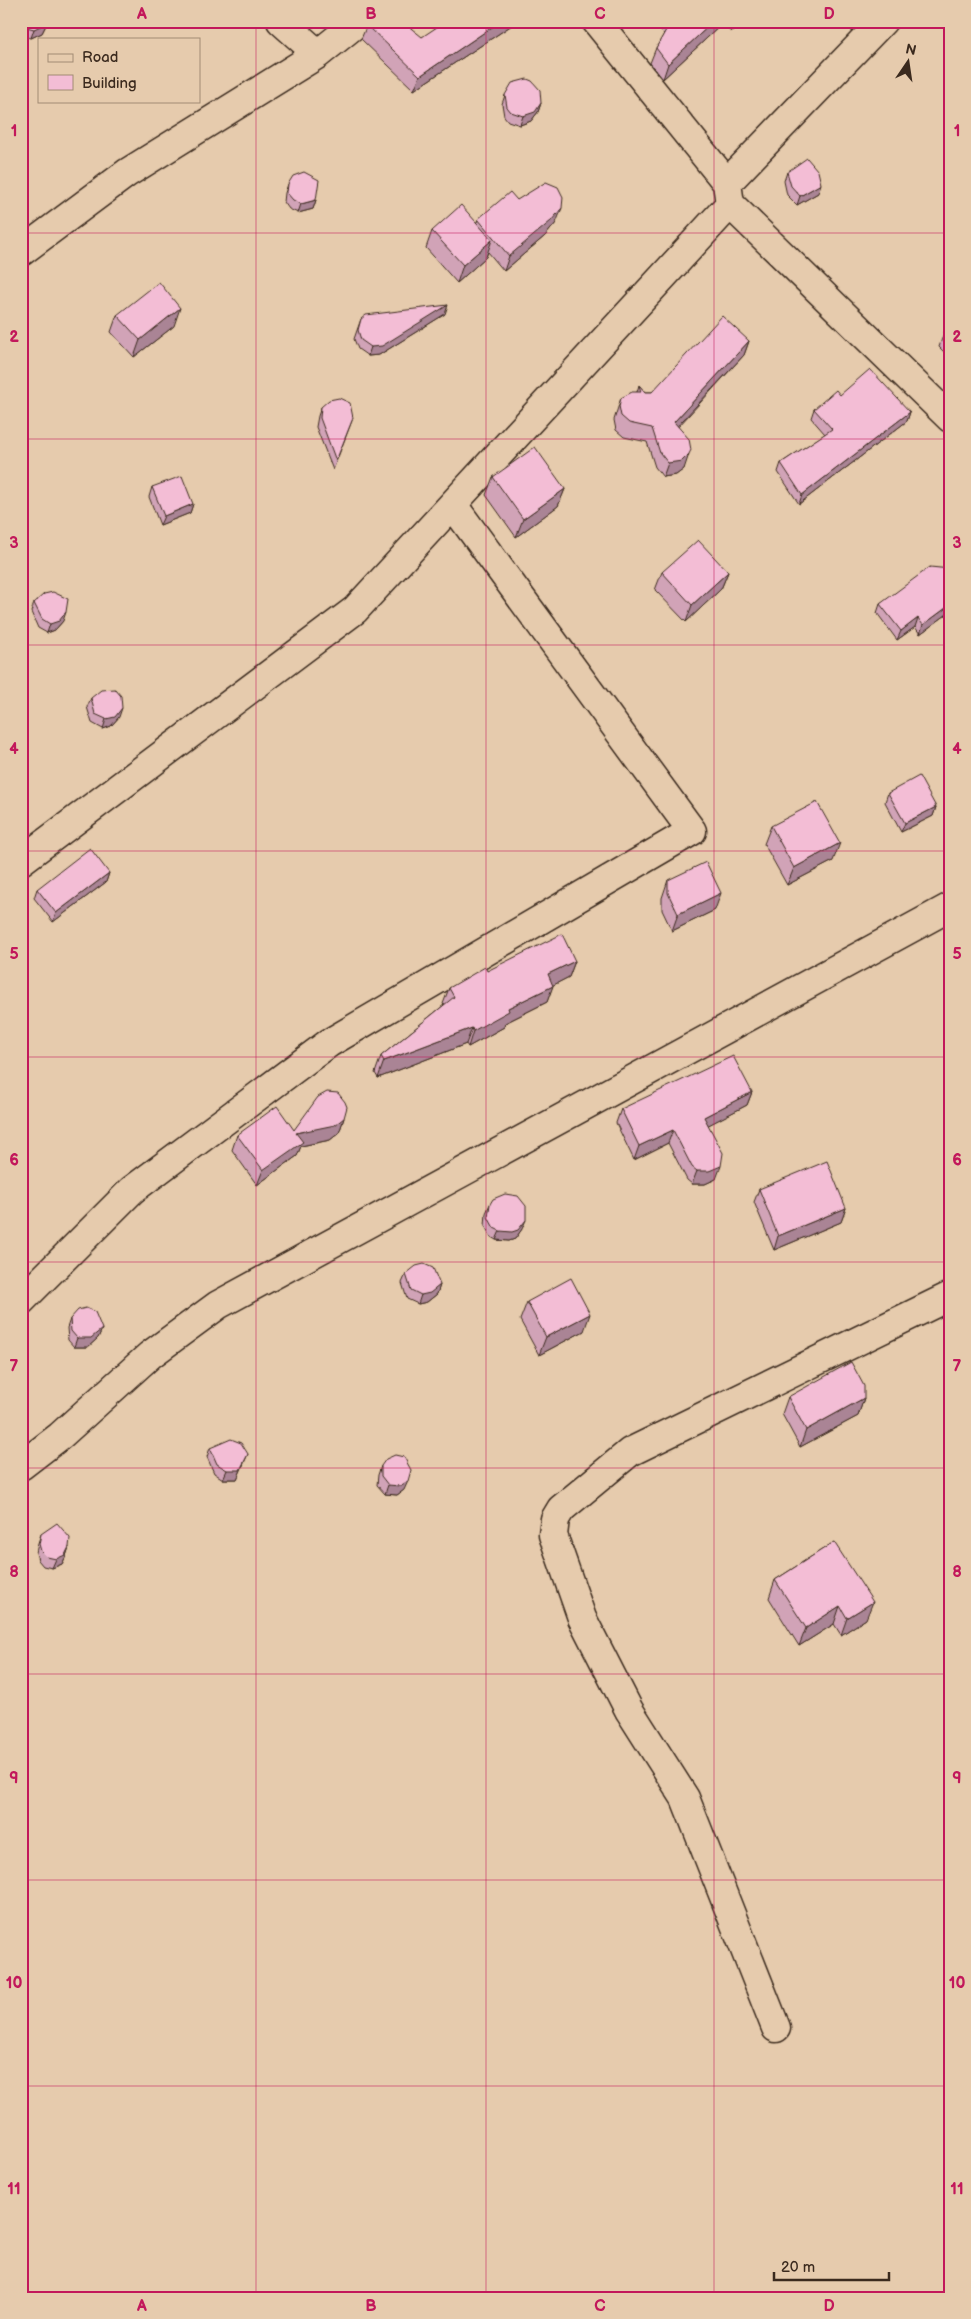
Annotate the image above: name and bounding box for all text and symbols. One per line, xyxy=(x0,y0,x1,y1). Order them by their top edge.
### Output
text: A xyxy=(136,5,147,24)
text: B xyxy=(365,5,377,24)
text: C xyxy=(594,5,606,24)
text: D xyxy=(823,5,835,24)
legend xyxy=(38,38,200,102)
north arrow xyxy=(884,38,934,88)
text: N xyxy=(904,40,918,59)
text: Road xyxy=(82,48,118,67)
text: Building xyxy=(82,74,137,93)
text: 1 xyxy=(11,122,17,141)
text: 1 xyxy=(954,122,960,141)
text: 2 xyxy=(9,328,19,347)
text: 2 xyxy=(952,328,962,347)
text: 3 xyxy=(9,534,19,553)
text: 3 xyxy=(952,534,962,553)
text: 4 xyxy=(9,740,19,759)
text: 4 xyxy=(952,740,962,759)
text: 5 xyxy=(9,945,19,964)
text: 5 xyxy=(952,945,962,964)
text: 6 xyxy=(9,1151,19,1170)
text: 6 xyxy=(952,1151,962,1170)
text: 7 xyxy=(10,1357,19,1376)
text: 7 xyxy=(953,1357,962,1376)
text: 8 xyxy=(9,1563,19,1582)
text: 8 xyxy=(952,1563,962,1582)
text: 9 xyxy=(9,1769,19,1788)
text: 9 xyxy=(952,1769,962,1788)
text: 10 xyxy=(6,1974,22,1993)
text: 10 xyxy=(949,1974,965,1993)
text: 11 xyxy=(7,2180,21,2199)
text: 11 xyxy=(950,2180,964,2199)
scale bar xyxy=(774,2249,888,2281)
text: 20 m xyxy=(781,2258,815,2277)
text: A xyxy=(136,2297,147,2316)
text: B xyxy=(365,2297,377,2316)
text: C xyxy=(594,2297,606,2316)
text: D xyxy=(823,2297,835,2316)

